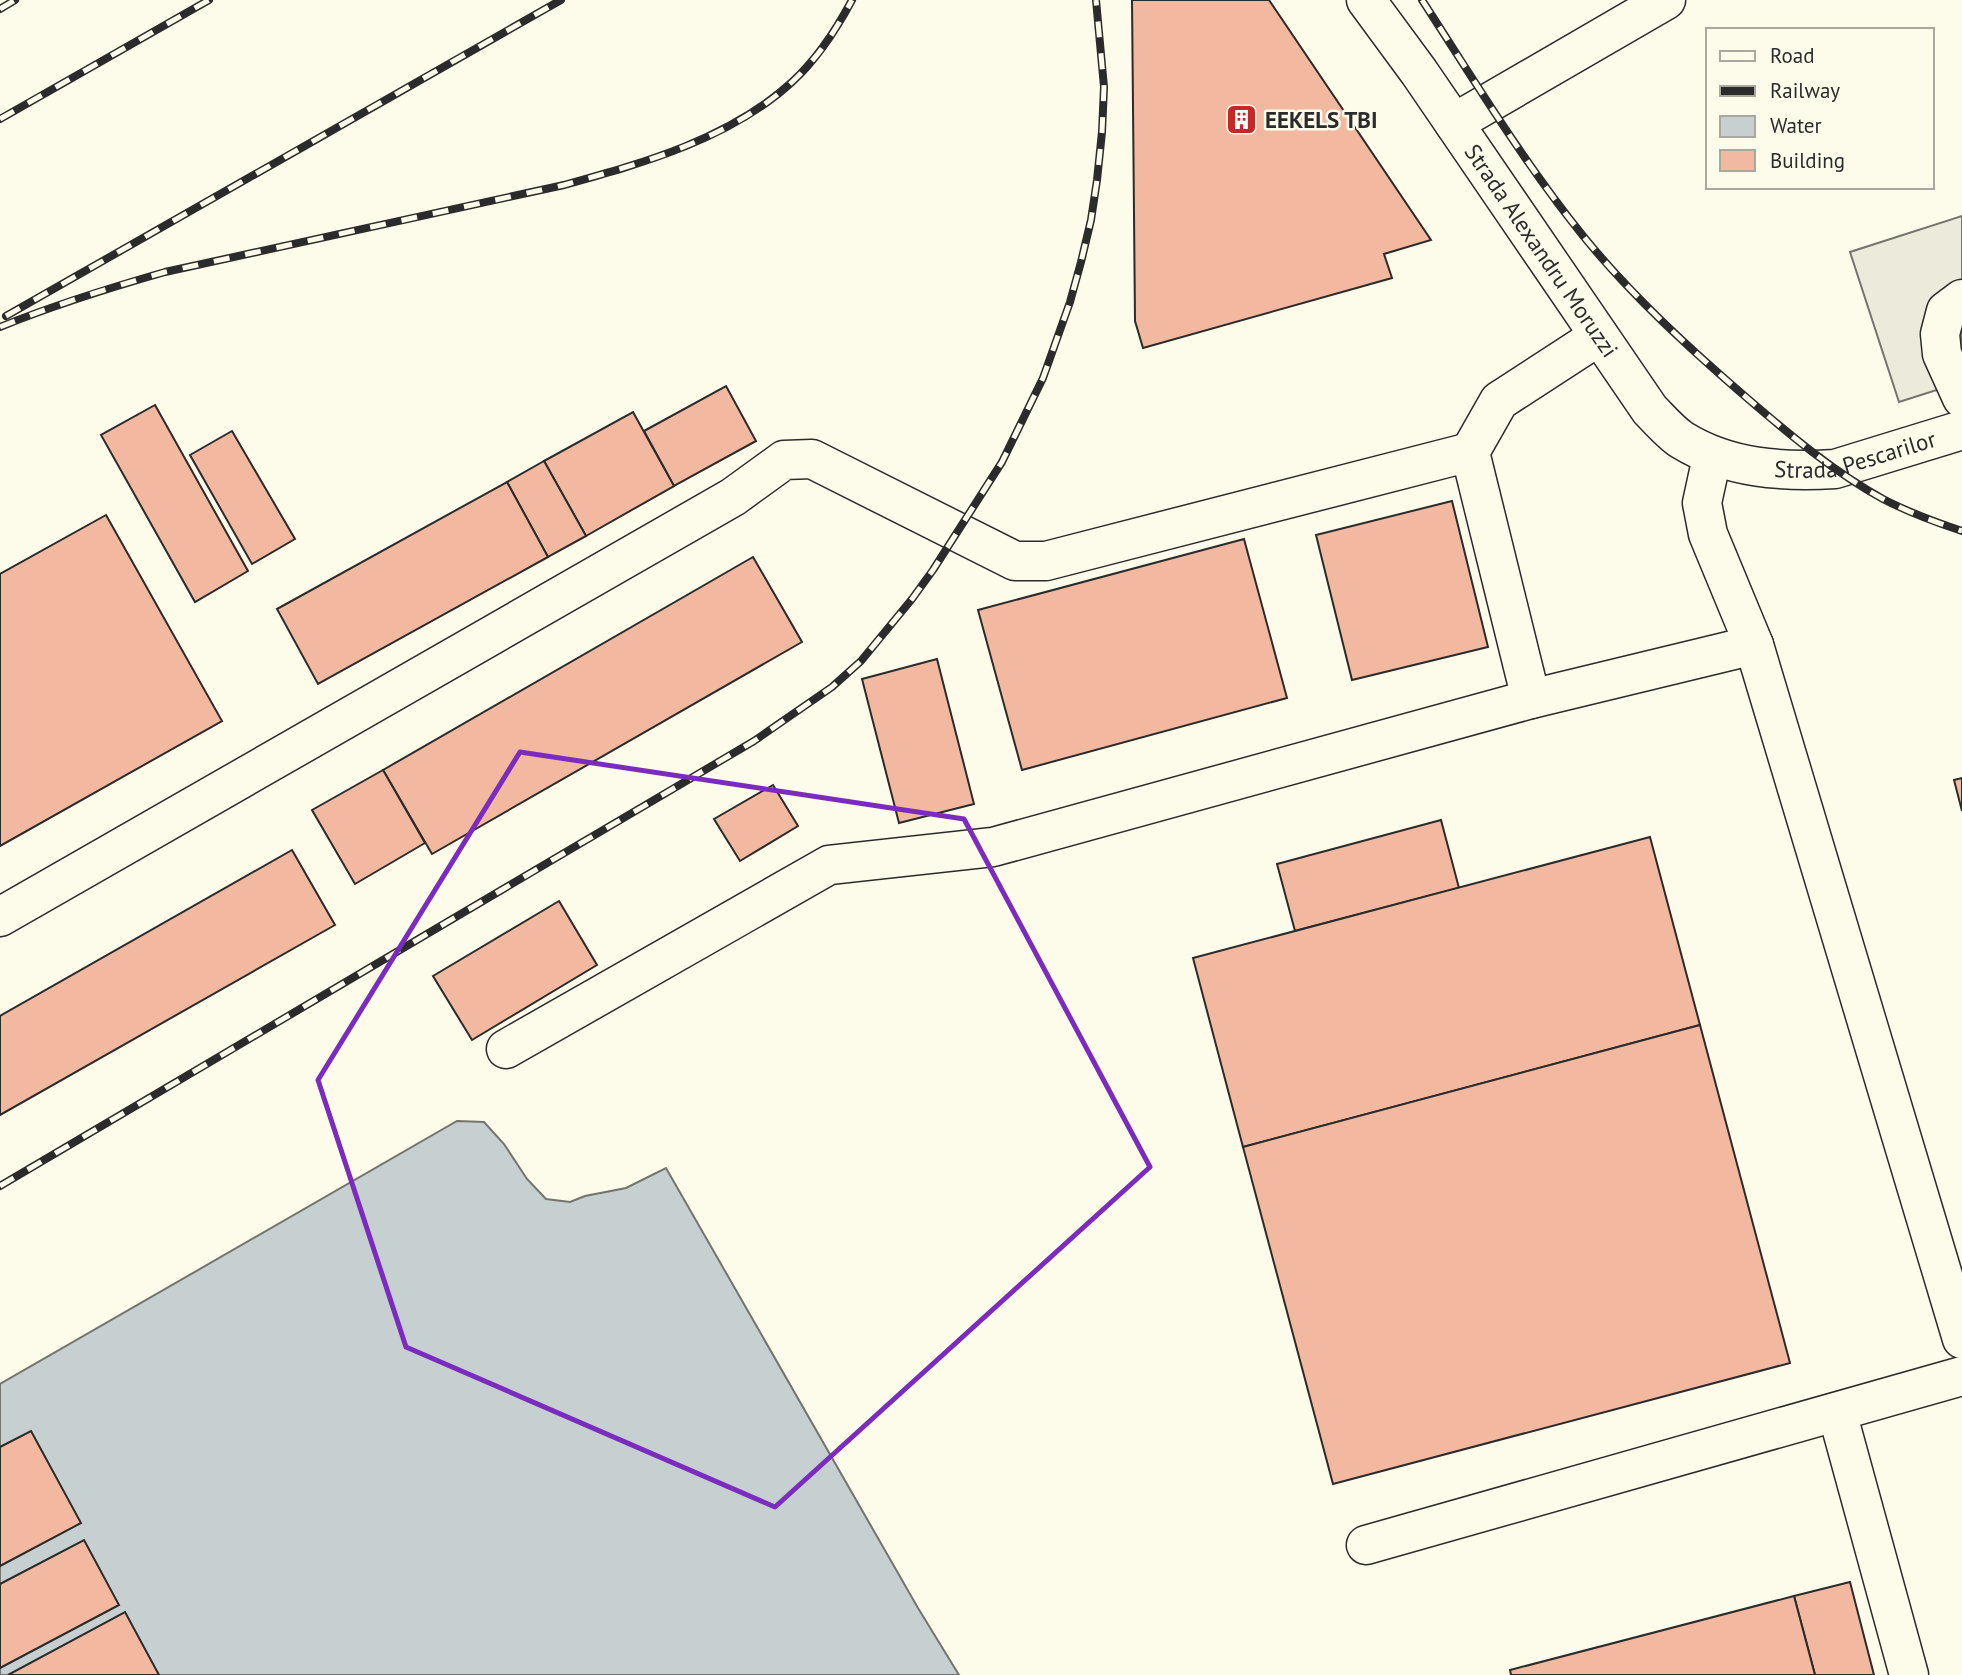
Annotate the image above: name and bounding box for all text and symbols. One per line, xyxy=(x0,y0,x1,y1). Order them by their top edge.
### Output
legend xyxy=(1706,28,1934,189)
text: Road xyxy=(1770,42,1814,69)
text: Railway xyxy=(1770,77,1840,104)
building icon: EEKELS TBI xyxy=(1225,103,1259,137)
place label: EEKELS TBI xyxy=(1265,105,1378,134)
text: Water xyxy=(1770,112,1822,139)
street label: Strada Alexandru Moruzzi xyxy=(1459,138,1625,363)
text: Building xyxy=(1770,147,1845,174)
street label: Strada Pescarilor xyxy=(1773,424,1939,484)

